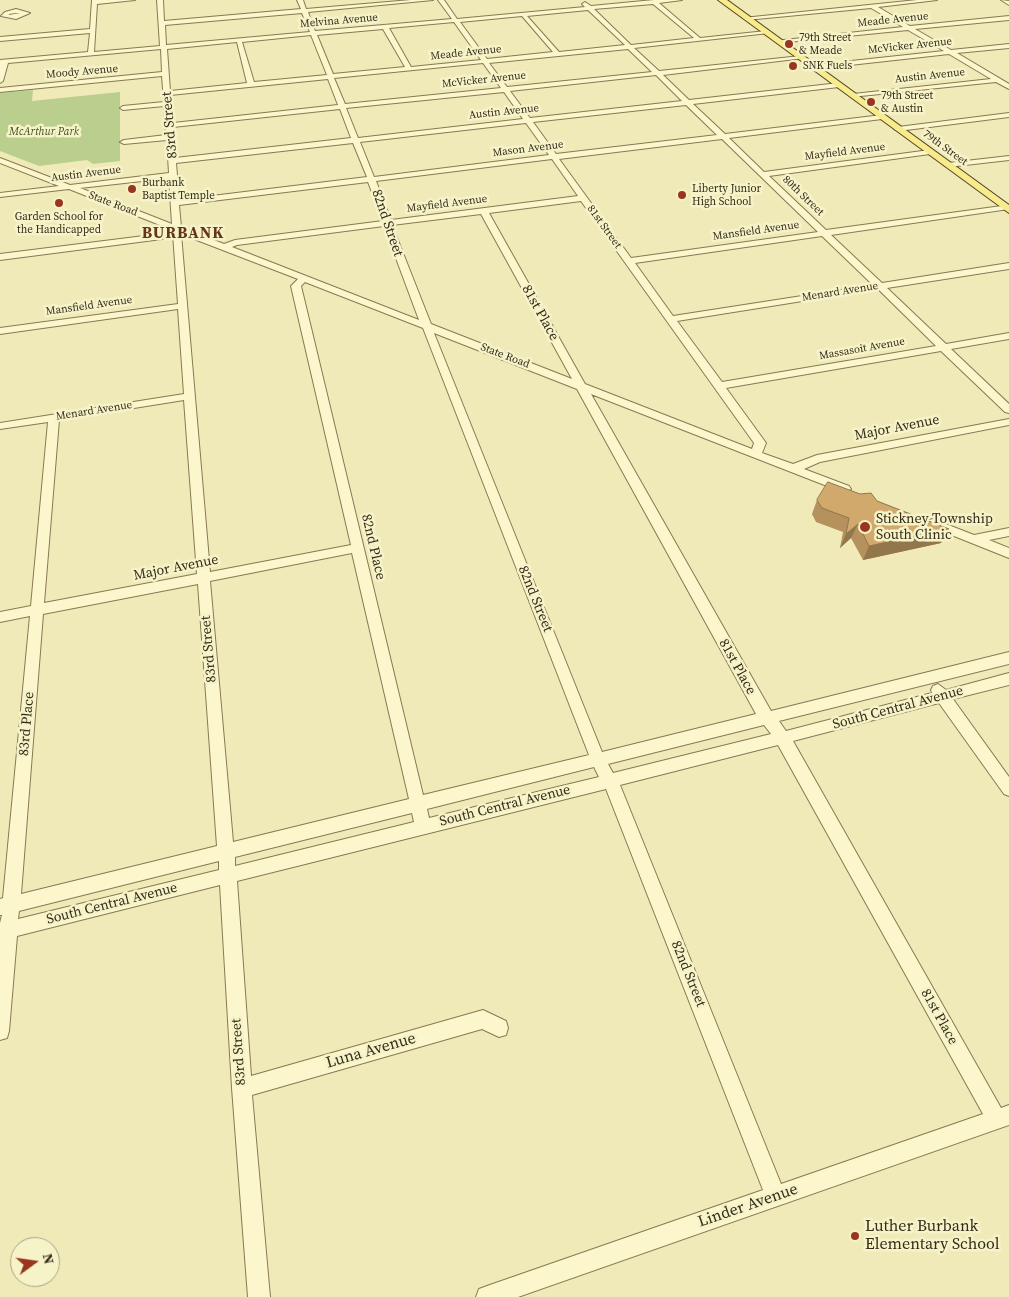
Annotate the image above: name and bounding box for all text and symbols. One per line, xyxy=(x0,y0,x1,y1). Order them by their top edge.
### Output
street label: Meade Avenue xyxy=(857,10,929,30)
street label: Melvina Avenue xyxy=(300,11,378,31)
place label: 79th Street & Meade xyxy=(799,31,851,57)
street label: McVicker Avenue xyxy=(867,35,953,57)
marker: 79th Street & Meade xyxy=(783,38,795,50)
street label: Meade Avenue xyxy=(430,43,502,63)
place label: SNK Fuels xyxy=(803,59,852,73)
marker: SNK Fuels xyxy=(787,60,799,72)
street label: Moody Avenue xyxy=(45,62,119,82)
street label: Austin Avenue xyxy=(894,66,966,86)
street label: McVicker Avenue xyxy=(441,69,527,91)
place label: 79th Street & Austin xyxy=(881,89,933,115)
street label: 83rd Street xyxy=(159,91,181,159)
marker: 79th Street & Austin xyxy=(865,96,877,108)
street label: Austin Avenue xyxy=(468,102,540,122)
park label: McArthur Park xyxy=(9,125,79,139)
street label: 79th Street xyxy=(920,127,970,169)
street label: Mason Avenue xyxy=(492,138,564,160)
street label: Mayfield Avenue xyxy=(804,141,886,163)
street label: Austin Avenue xyxy=(50,163,122,185)
street label: 80th Street xyxy=(780,173,826,219)
place label: Burbank Baptist Temple xyxy=(142,176,215,202)
place label: Liberty Junior High School xyxy=(692,182,761,208)
marker: Burbank Baptist Temple xyxy=(126,183,138,195)
street label: 82nd Street xyxy=(368,187,406,259)
street label: State Road xyxy=(87,189,139,219)
marker: Liberty Junior High School xyxy=(676,189,688,201)
street label: Mayfield Avenue xyxy=(406,193,488,215)
marker: Garden School for the Handicapped xyxy=(53,197,65,209)
street label: 81st Street xyxy=(584,203,624,251)
place label: Garden School for the Handicapped xyxy=(15,210,103,236)
street label: Mansfield Avenue xyxy=(712,218,800,244)
district label: BURBANK xyxy=(141,224,225,244)
street label: Menard Avenue xyxy=(801,279,879,305)
street label: 81st Place xyxy=(518,282,562,344)
street label: Mansfield Avenue xyxy=(45,293,133,319)
street label: Massasoit Avenue xyxy=(818,335,906,363)
street label: State Road xyxy=(479,341,531,371)
street label: Menard Avenue xyxy=(55,398,133,424)
street label: Major Avenue xyxy=(853,412,941,444)
place label: Stickney Township South Clinic xyxy=(876,511,993,544)
street label: 82nd Place xyxy=(357,512,389,582)
marker: Stickney Township South Clinic xyxy=(858,520,872,534)
street label: Major Avenue xyxy=(132,552,220,584)
street label: 82nd Street xyxy=(514,563,556,635)
street label: 83rd Street xyxy=(198,615,220,683)
street label: 81st Place xyxy=(715,636,759,698)
street label: South Central Avenue xyxy=(831,683,965,733)
street label: 83rd Place xyxy=(16,691,38,757)
street label: South Central Avenue xyxy=(438,782,572,830)
street label: South Central Avenue xyxy=(45,880,179,928)
street label: 82nd Street xyxy=(667,938,709,1010)
street label: 81st Place xyxy=(917,986,961,1048)
street label: 83rd Street xyxy=(228,1018,250,1086)
street label: Luna Avenue xyxy=(324,1029,418,1073)
street label: Linder Avenue xyxy=(696,1180,800,1232)
place label: Luther Burbank Elementary School xyxy=(865,1217,999,1255)
marker: Luther Burbank Elementary School xyxy=(849,1230,861,1242)
north arrow xyxy=(10,1237,60,1287)
text: N xyxy=(38,1251,60,1266)

